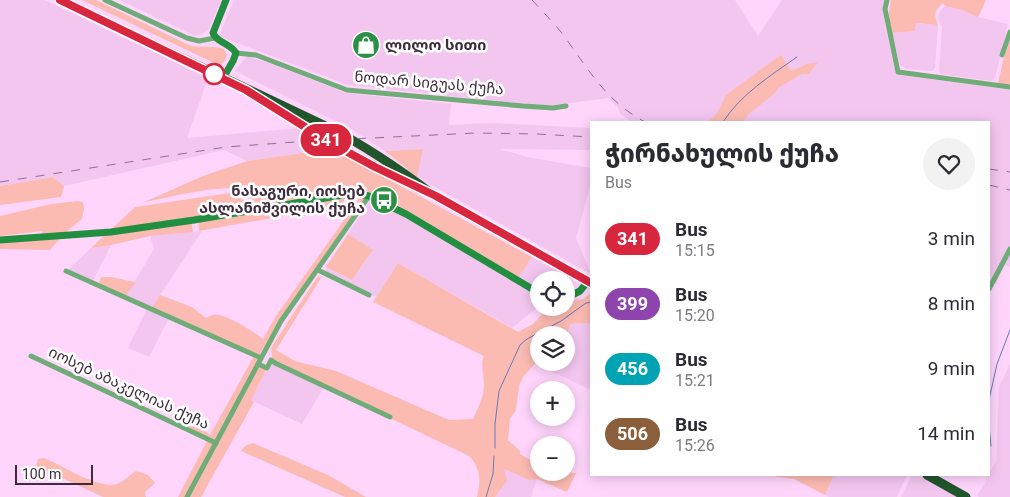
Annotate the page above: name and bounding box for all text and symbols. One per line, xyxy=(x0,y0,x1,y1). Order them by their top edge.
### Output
shop icon: ლილო სითი xyxy=(351,30,381,60)
place label: ლილო სითი xyxy=(385,36,486,54)
unlabelled marker xyxy=(203,63,225,85)
street label: ნოდარ სიგუას ქუჩა xyxy=(354,68,504,98)
line badge: 341 xyxy=(297,124,355,156)
text: 341 xyxy=(311,129,341,150)
button: heart xyxy=(923,138,975,190)
text: ჭირნახულის ქუჩა xyxy=(605,140,839,168)
text: Bus xyxy=(605,173,632,192)
place label: ნასაგური, იოსებ ასლანიშვილის ქუჩა xyxy=(199,182,365,217)
bus stop icon: ნასაგური, იოსებ ასლანიშვილის ქუჩა xyxy=(369,185,399,215)
text: Bus xyxy=(675,218,708,241)
text: 3 min xyxy=(928,227,975,250)
text: 341 xyxy=(617,228,648,249)
text: 15:15 xyxy=(675,241,715,260)
map controls xyxy=(530,271,575,481)
button: locate xyxy=(530,271,575,316)
text: Bus xyxy=(675,283,708,306)
text: 8 min xyxy=(928,292,975,315)
text: 399 xyxy=(617,293,648,314)
text: 15:20 xyxy=(675,306,715,325)
button: layers xyxy=(530,326,575,371)
street label: იოსებ აბაკელიას ქუჩა xyxy=(46,343,212,433)
text: Bus xyxy=(675,348,708,371)
text: 9 min xyxy=(928,357,975,380)
text: 456 xyxy=(617,358,648,379)
text: 15:21 xyxy=(675,371,715,390)
button: + xyxy=(530,381,575,426)
text: Bus xyxy=(675,413,708,436)
text: 14 min xyxy=(917,422,975,445)
text: 506 xyxy=(617,423,648,444)
button: − xyxy=(530,436,575,481)
text: 15:26 xyxy=(675,436,715,455)
scale bar xyxy=(15,462,92,485)
text: 100 m xyxy=(22,466,61,482)

